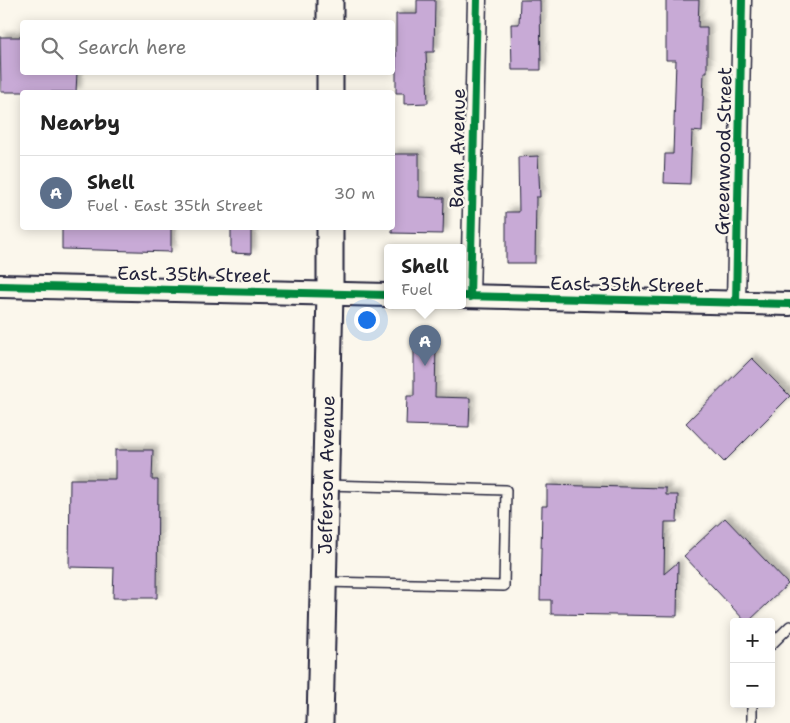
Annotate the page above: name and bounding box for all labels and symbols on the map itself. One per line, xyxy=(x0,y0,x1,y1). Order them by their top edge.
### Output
street label: Greenwood Street xyxy=(710,66,737,236)
street label: Bann Avenue xyxy=(444,88,471,208)
street label: East 35th Street xyxy=(117,261,271,288)
street label: East 35th Street xyxy=(550,271,704,298)
your location xyxy=(354,307,380,333)
pin: A xyxy=(409,325,441,366)
street label: Jefferson Avenue xyxy=(313,395,340,555)

